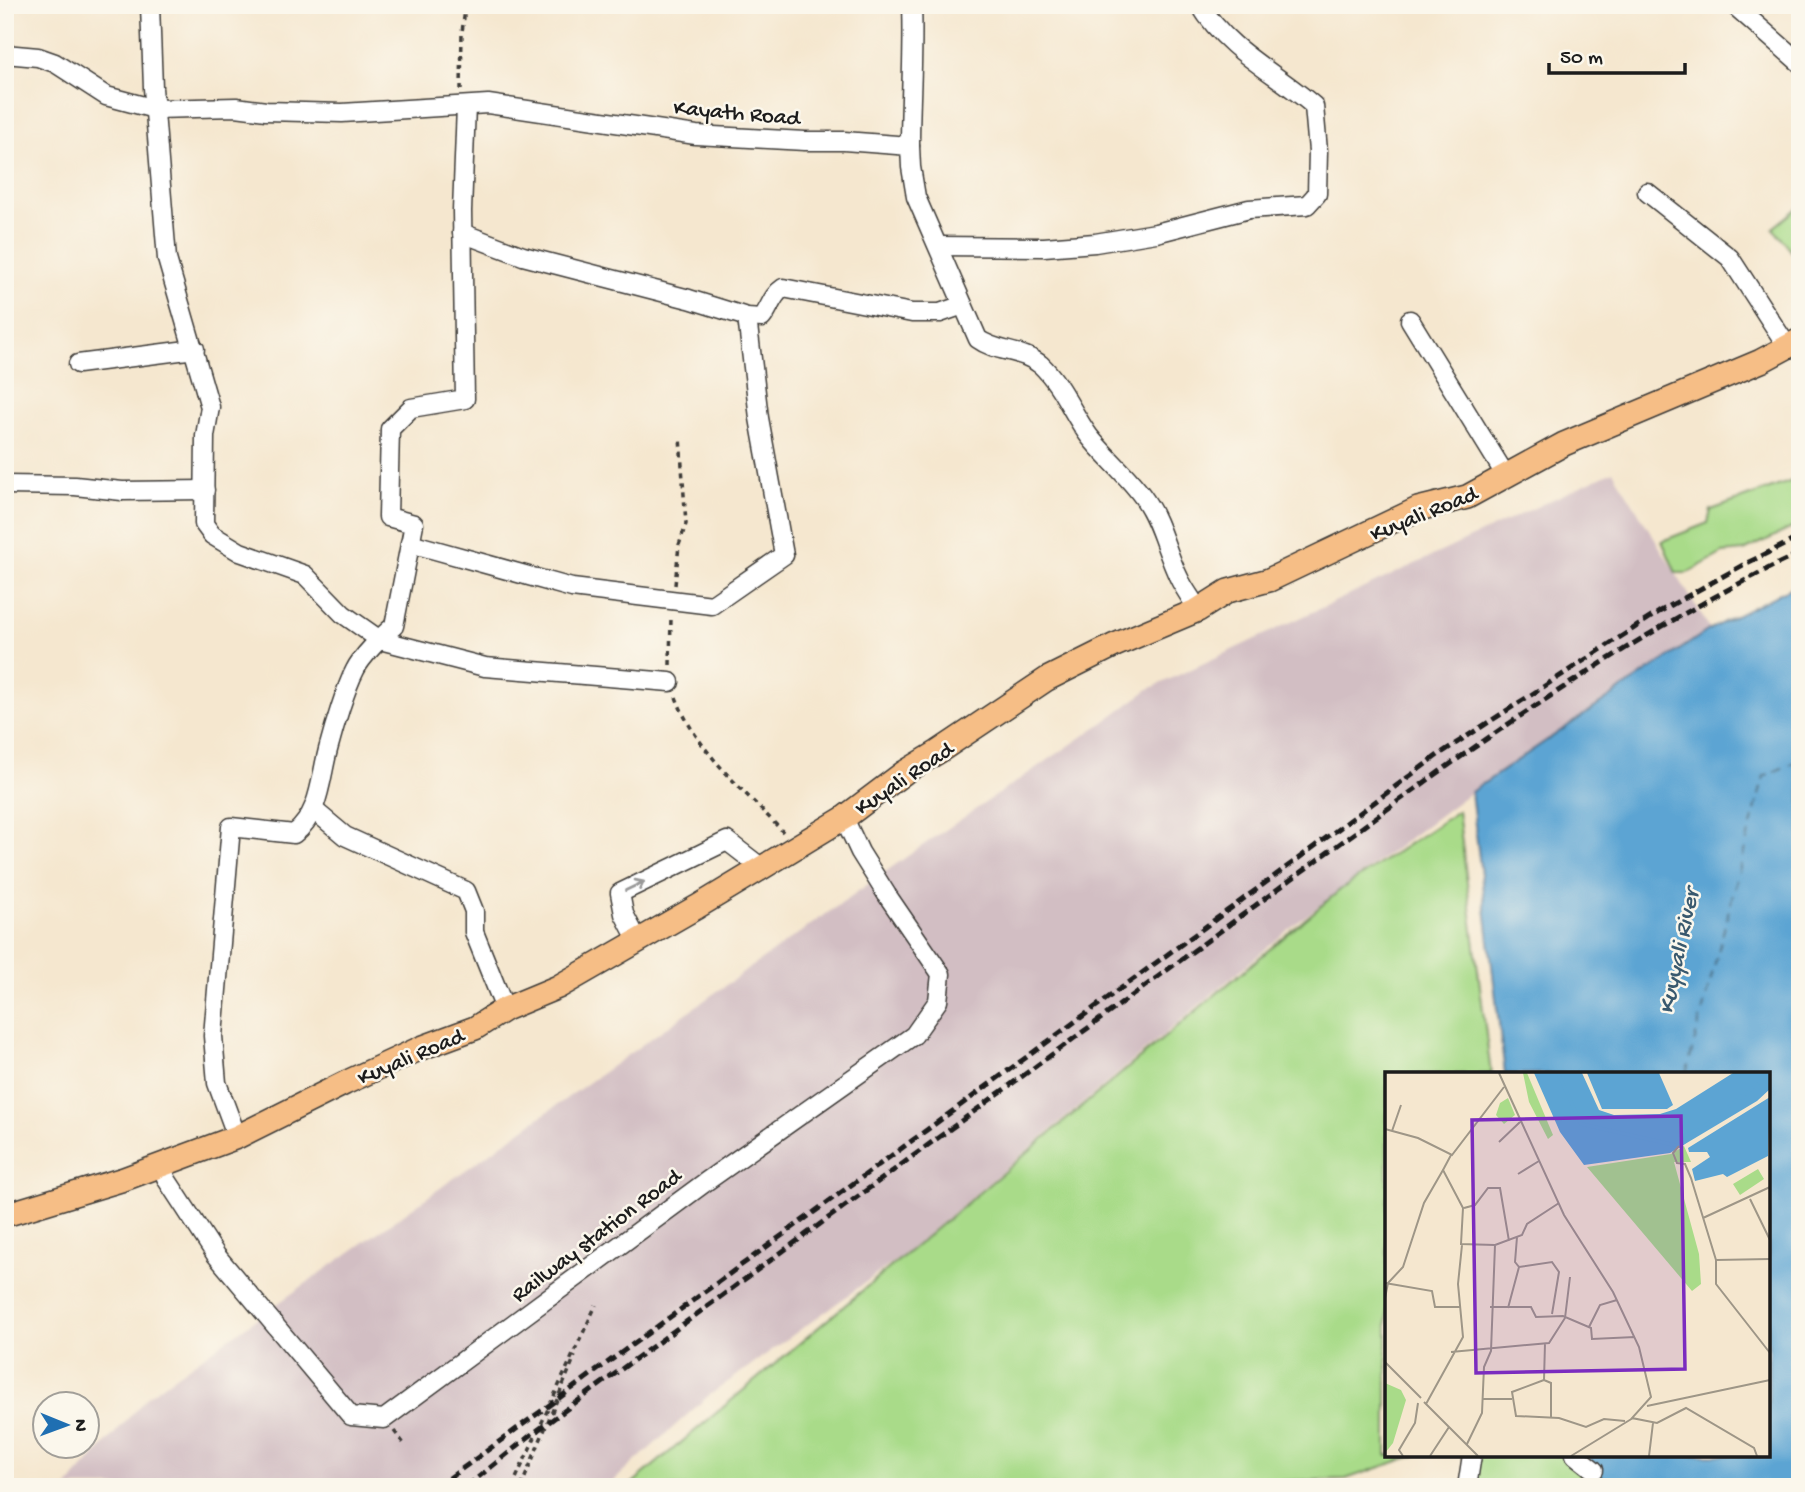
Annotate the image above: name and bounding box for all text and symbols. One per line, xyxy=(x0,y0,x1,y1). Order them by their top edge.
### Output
scale bar xyxy=(1549,32,1686,76)
text: 50 m xyxy=(1560,47,1603,72)
street label: Kayath Road xyxy=(672,96,803,134)
street label: Kuyali Road xyxy=(1367,481,1483,549)
street label: Kuyali Road xyxy=(850,736,961,823)
one-way arrow xyxy=(624,878,645,892)
water label: Kuyyali River xyxy=(1653,882,1709,1017)
street label: Kuyali Road xyxy=(354,1023,470,1093)
inset map xyxy=(1385,1072,1770,1457)
street label: Railway station Road xyxy=(507,1163,689,1309)
north arrow xyxy=(32,1390,102,1460)
text: N xyxy=(68,1419,91,1432)

